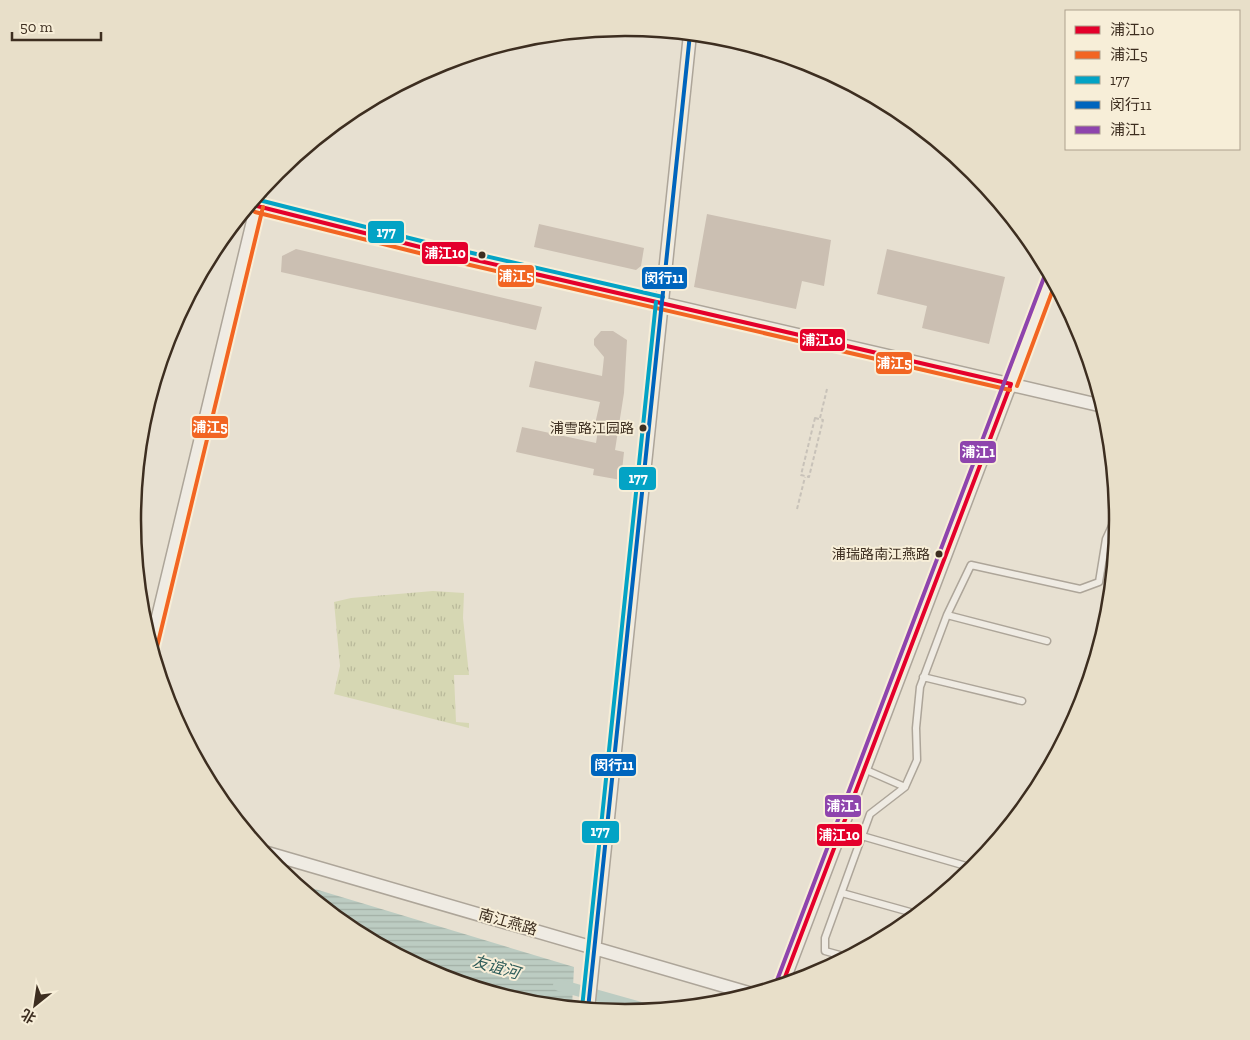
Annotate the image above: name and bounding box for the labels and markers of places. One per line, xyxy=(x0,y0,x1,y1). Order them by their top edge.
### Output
unlabelled marker xyxy=(477,250,487,260)
place label: 浦雪路江园路 xyxy=(550,420,634,437)
marker: 浦雪路江园路 xyxy=(638,423,648,433)
place label: 浦瑞路南江燕路 xyxy=(832,546,930,563)
marker: 浦瑞路南江燕路 xyxy=(934,549,944,559)

